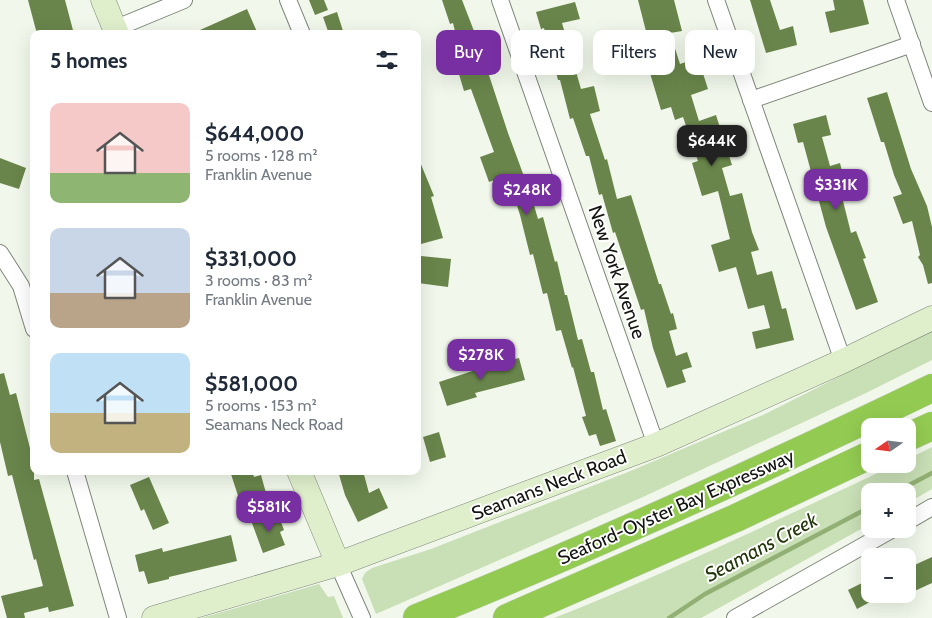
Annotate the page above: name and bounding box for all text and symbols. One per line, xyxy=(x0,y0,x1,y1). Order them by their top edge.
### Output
chip: Buy xyxy=(436,30,501,75)
chip: Rent xyxy=(511,30,583,75)
chip: Filters xyxy=(593,30,675,75)
chip: New xyxy=(685,30,755,75)
icon: filters xyxy=(373,46,401,74)
text: 5 homes xyxy=(50,48,128,73)
text: $644,000 xyxy=(205,121,304,146)
icon: home xyxy=(90,123,150,183)
pin: $644K xyxy=(677,124,747,167)
text: $644K xyxy=(688,131,736,150)
text: 5 rooms · 128 m² xyxy=(205,146,318,165)
text: Franklin Avenue xyxy=(205,165,312,184)
pin: $331K xyxy=(801,168,871,211)
pin: $248K xyxy=(492,174,562,216)
text: $331K xyxy=(815,175,857,194)
text: $248K xyxy=(503,180,551,199)
street label: New York Avenue xyxy=(583,202,651,342)
text: $331,000 xyxy=(205,246,297,271)
icon: home xyxy=(90,248,150,308)
text: 3 rooms · 83 m² xyxy=(205,271,313,290)
text: Franklin Avenue xyxy=(205,290,312,309)
pin: $278K xyxy=(446,338,516,381)
text: $278K xyxy=(458,345,504,364)
text: $581,000 xyxy=(205,371,298,396)
icon: home xyxy=(90,373,150,433)
text: 5 rooms · 153 m² xyxy=(205,396,317,415)
text: Seamans Neck Road xyxy=(205,415,343,434)
north arrow xyxy=(861,418,916,472)
map controls xyxy=(861,418,916,603)
street label: Seaford-Oyster Bay Expressway xyxy=(554,444,798,570)
street label: Seamans Neck Road xyxy=(468,445,630,525)
button: + xyxy=(861,483,916,538)
pin: $581K xyxy=(234,490,304,533)
text: $581K xyxy=(247,497,291,516)
water label: Seamans Creek xyxy=(701,507,823,587)
button: − xyxy=(861,548,916,603)

